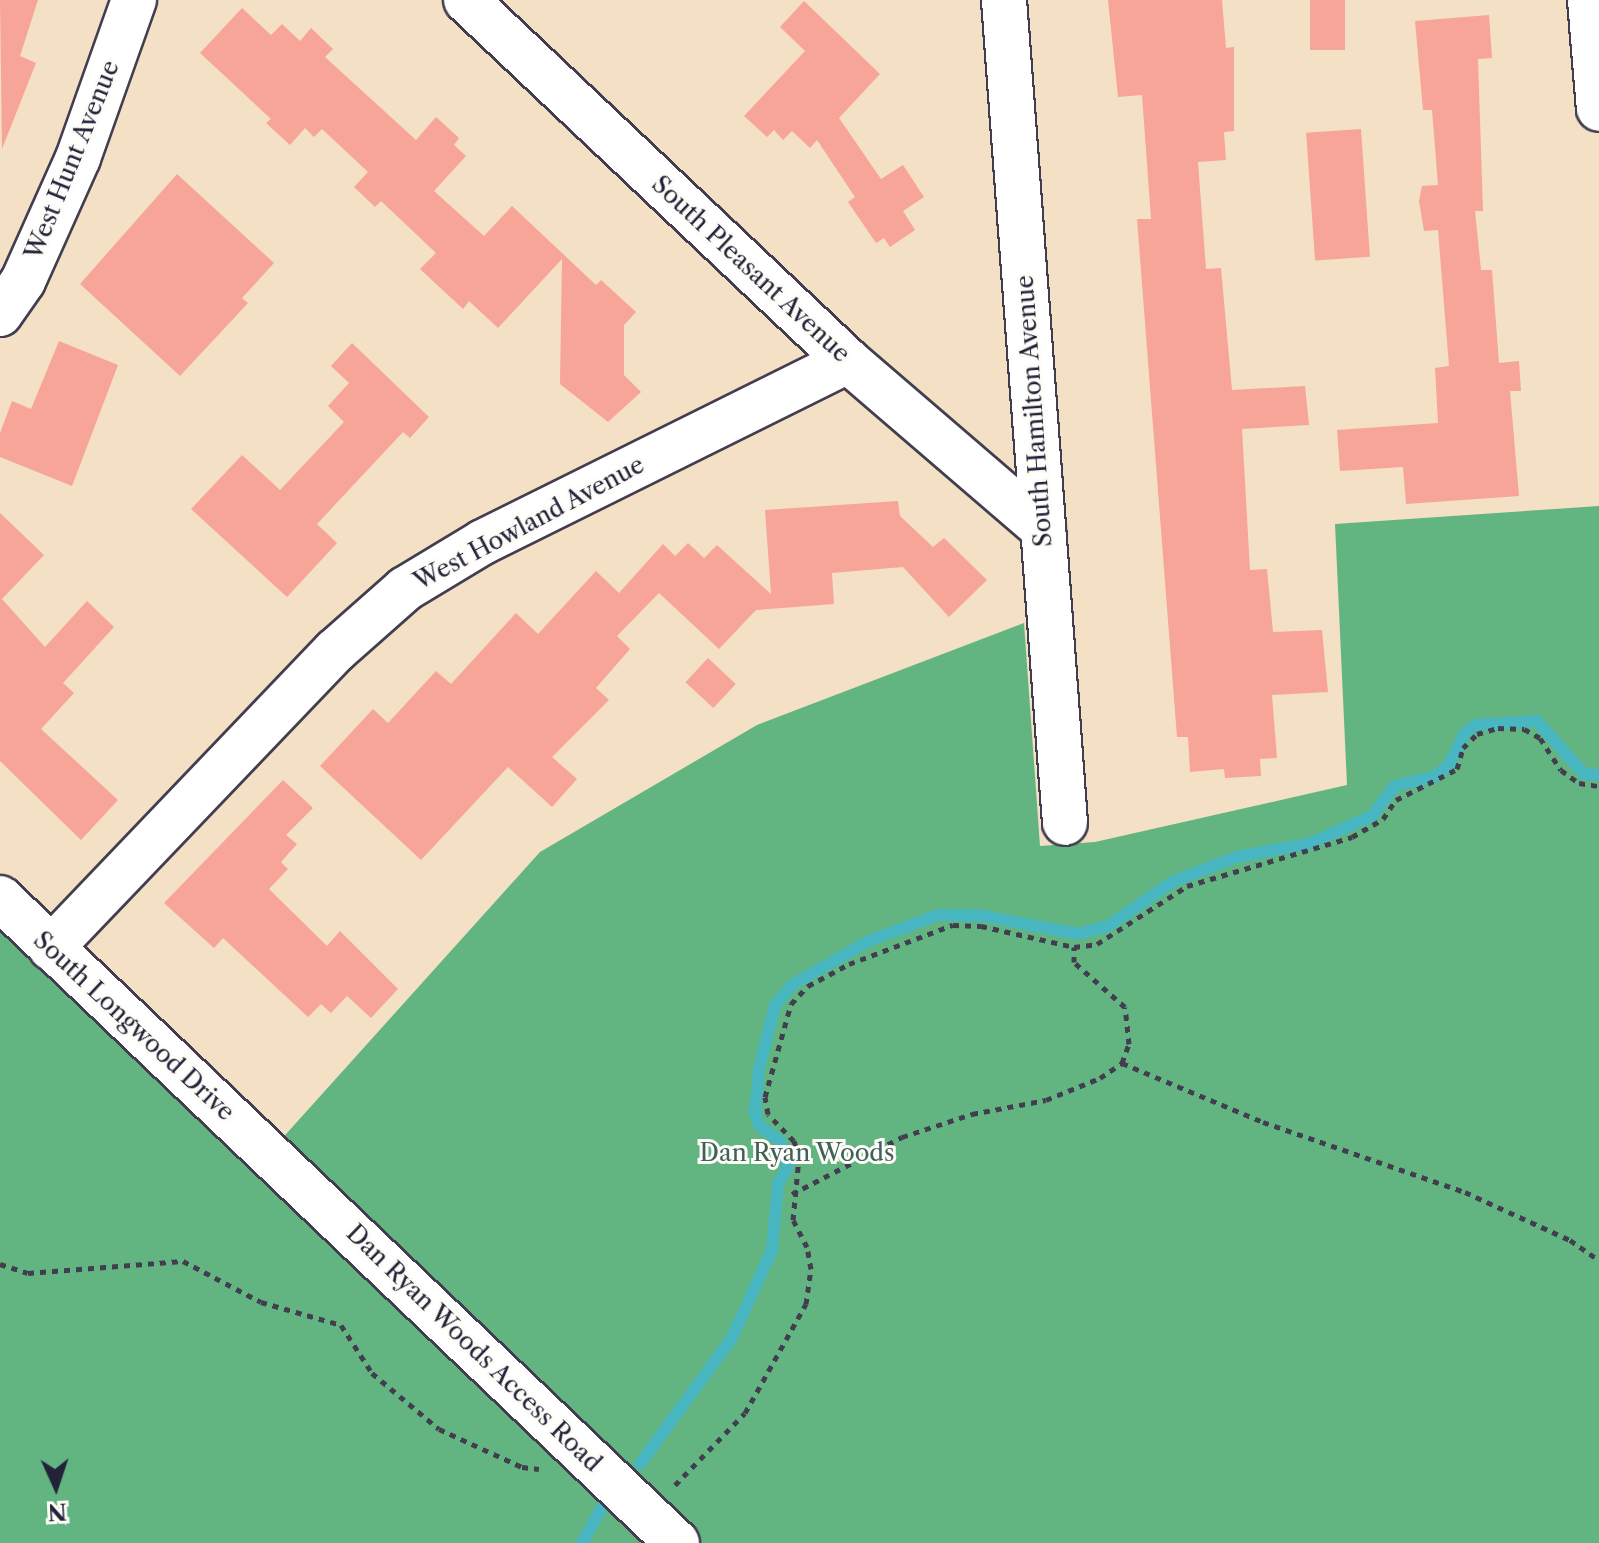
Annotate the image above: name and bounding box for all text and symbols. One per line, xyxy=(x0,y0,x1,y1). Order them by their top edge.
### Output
street label: West Hunt Avenue xyxy=(19,56,125,264)
street label: South Pleasant Avenue xyxy=(646,169,856,369)
street label: South Hamilton Avenue xyxy=(1010,274,1058,548)
street label: West Howland Avenue xyxy=(408,450,650,596)
street label: South Longwood Drive xyxy=(28,925,240,1127)
park label: Dan Ryan Woods xyxy=(699,1139,895,1167)
street label: Dan Ryan Woods Access Road xyxy=(340,1218,608,1478)
north arrow xyxy=(16,1447,96,1527)
text: N xyxy=(47,1497,68,1525)

